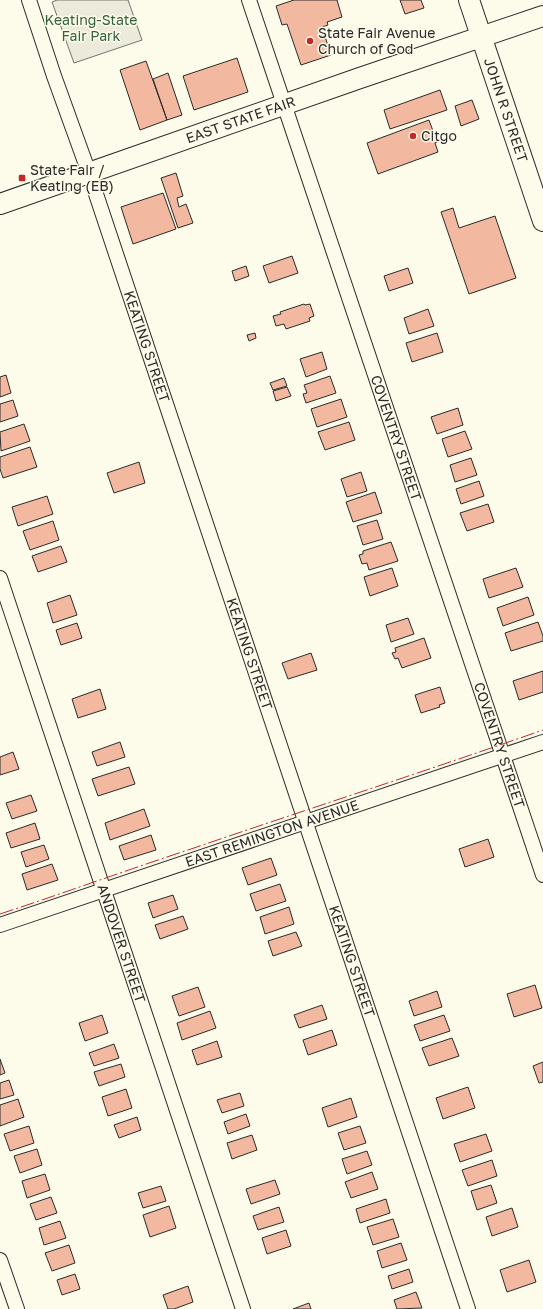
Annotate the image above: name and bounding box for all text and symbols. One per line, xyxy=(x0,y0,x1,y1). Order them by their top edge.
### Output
park label: Keating-State Fair Park xyxy=(45,11,137,44)
place label: State Fair Avenue Church of God xyxy=(318,24,435,57)
marker: State Fair Avenue Church of God xyxy=(305,36,315,46)
street label: JOHN R STREET xyxy=(481,55,532,164)
street label: EAST STATE FAIR xyxy=(183,92,298,146)
place label: Citgo xyxy=(421,127,457,144)
marker: Citgo xyxy=(408,131,418,141)
place label: State Fair / Keating (EB) xyxy=(30,161,114,194)
marker: State Fair / Keating (EB) xyxy=(17,173,27,183)
street label: KEATING STREET xyxy=(121,288,174,405)
street label: COVENTRY STREET xyxy=(368,373,426,503)
street label: KEATING STREET xyxy=(223,596,276,712)
street label: COVENTRY STREET xyxy=(471,680,529,810)
street label: EAST REMINGTON AVENUE xyxy=(183,796,361,870)
street label: ANDOVER STREET xyxy=(94,882,150,1005)
street label: KEATING STREET xyxy=(326,903,379,1019)

